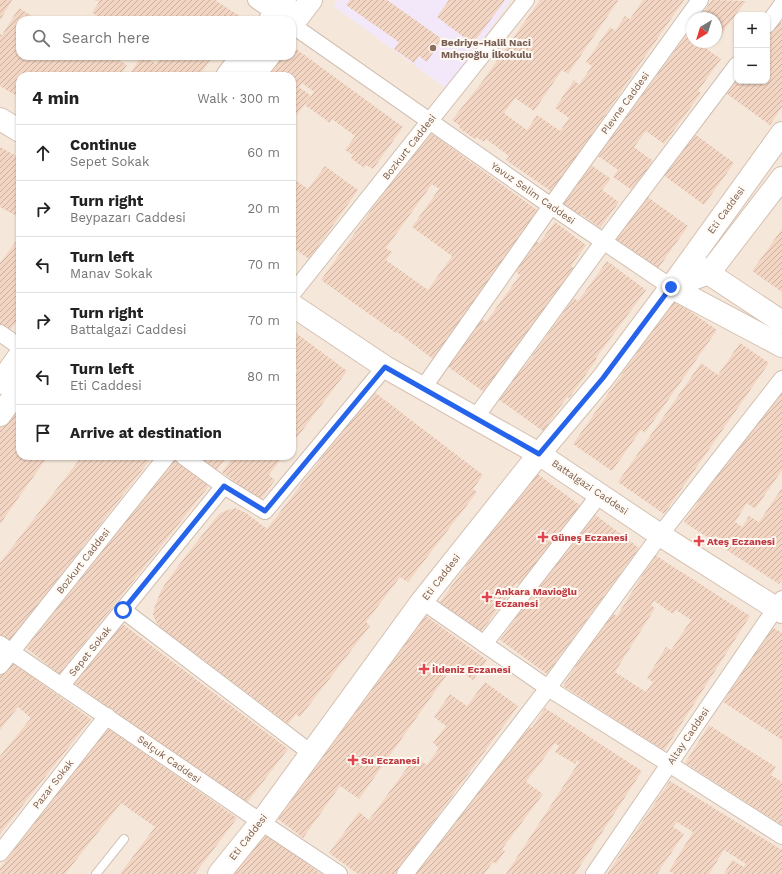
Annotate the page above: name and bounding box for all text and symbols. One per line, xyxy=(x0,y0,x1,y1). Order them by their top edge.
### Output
north arrow xyxy=(686,12,722,48)
map controls xyxy=(734,12,770,84)
button: + xyxy=(734,12,770,48)
search box xyxy=(16,16,296,60)
icon: search xyxy=(30,27,52,49)
text: Search here xyxy=(62,29,150,47)
place label: Bedriye-Halil Naci Mıhçıoğlu İlkokulu xyxy=(441,37,532,60)
marker: Bedriye-Halil Naci Mıhçıoğlu İlkokulu xyxy=(428,43,438,53)
button: − xyxy=(734,48,770,84)
street label: Plevne Caddesi xyxy=(599,70,651,136)
text: 4 min xyxy=(32,88,79,108)
text: Walk · 300 m xyxy=(197,91,280,106)
street label: Bozkurt Caddesi xyxy=(380,112,438,182)
text: Continue xyxy=(70,136,137,154)
icon: ahead xyxy=(32,142,54,164)
text: 60 m xyxy=(247,145,280,160)
text: Sepet Sokak xyxy=(70,154,149,169)
street label: Yavuz Selim Caddesi xyxy=(489,160,577,226)
street label: Eti Caddesi xyxy=(705,184,747,236)
text: Turn right xyxy=(70,192,143,210)
icon: right xyxy=(32,198,54,220)
text: 20 m xyxy=(248,201,280,216)
text: Beypazarı Caddesi xyxy=(70,210,186,225)
text: Turn left xyxy=(70,248,134,266)
icon: left xyxy=(32,254,54,276)
text: 70 m xyxy=(248,257,280,272)
text: Manav Sokak xyxy=(70,266,153,281)
route end xyxy=(662,278,680,296)
text: Turn right xyxy=(70,304,143,322)
icon: right xyxy=(32,310,54,332)
text: 70 m xyxy=(248,313,280,328)
text: Battalgazi Caddesi xyxy=(70,322,186,337)
text: Turn left xyxy=(70,360,134,378)
icon: left xyxy=(32,366,54,388)
text: 80 m xyxy=(247,369,280,384)
text: Eti Caddesi xyxy=(70,378,142,393)
icon: arrive xyxy=(32,422,54,444)
text: Arrive at destination xyxy=(70,424,222,442)
street label: Battalgazi Caddesi xyxy=(550,457,630,517)
street label: Bozkurt Caddesi xyxy=(54,526,112,596)
marker: Güneş Eczanesi xyxy=(538,532,548,542)
place label: Güneş Eczanesi xyxy=(551,532,628,543)
marker: Ateş Eczanesi xyxy=(694,536,704,546)
place label: Ateş Eczanesi xyxy=(707,536,775,547)
street label: Eti Caddesi xyxy=(420,552,462,602)
place label: Ankara Mavioğlu Eczanesi xyxy=(495,586,577,609)
marker: Ankara Mavioğlu Eczanesi xyxy=(482,592,492,602)
route start xyxy=(114,601,132,619)
street label: Sepet Sokak xyxy=(67,624,114,678)
marker: İldeniz Eczanesi xyxy=(419,664,429,674)
place label: İldeniz Eczanesi xyxy=(432,664,511,675)
street label: Altay Caddesi xyxy=(665,706,711,766)
street label: Selçuk Caddesi xyxy=(135,733,203,785)
marker: Su Eczanesi xyxy=(348,755,358,765)
place label: Su Eczanesi xyxy=(361,755,420,766)
street label: Pazar Sokak xyxy=(30,757,76,811)
street label: Eti Caddesi xyxy=(227,812,269,862)

